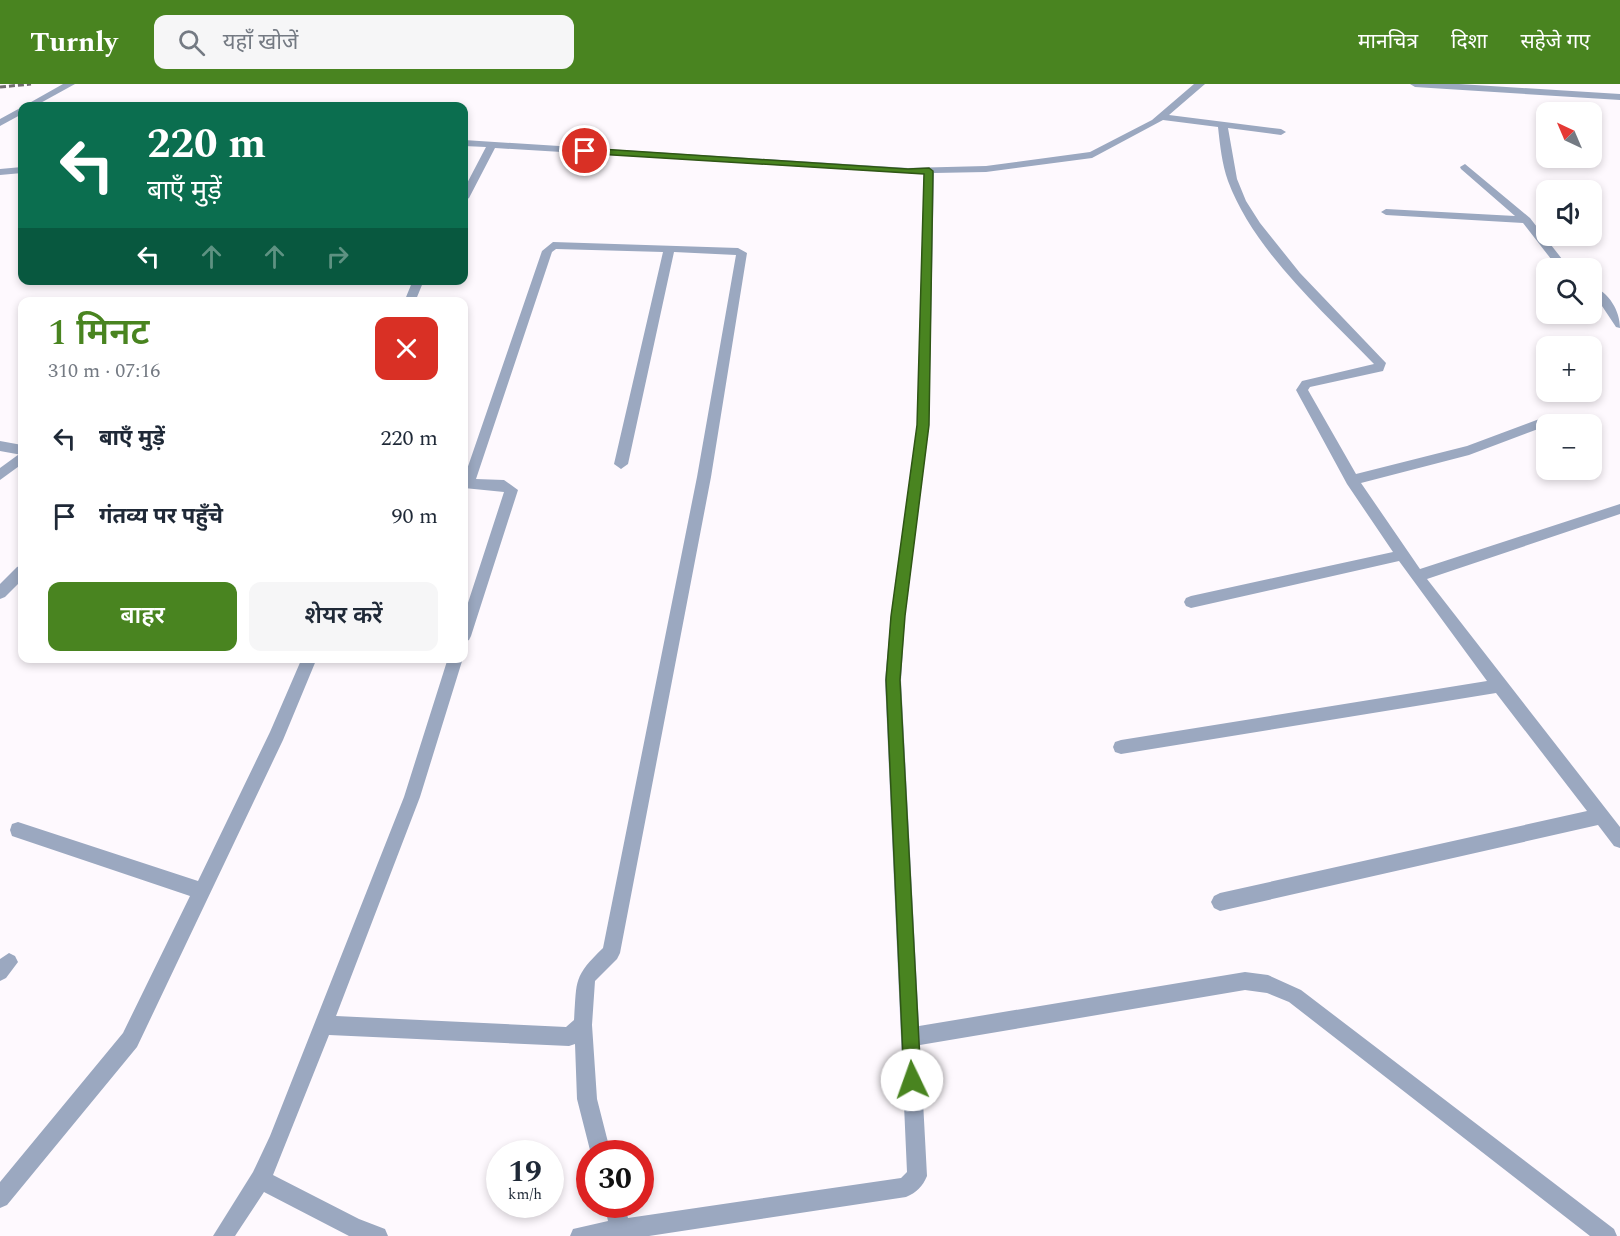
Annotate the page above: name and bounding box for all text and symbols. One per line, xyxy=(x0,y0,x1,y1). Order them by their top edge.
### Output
search box xyxy=(154,15,574,69)
text: Turnly xyxy=(30,21,118,64)
icon: search xyxy=(175,26,208,59)
text: यहाँ खोजें xyxy=(223,26,298,59)
text: मानचित्र xyxy=(1358,26,1418,58)
text: दिशा xyxy=(1451,26,1487,58)
text: सहेजे गए xyxy=(1520,26,1590,58)
north arrow xyxy=(1536,102,1602,168)
map controls xyxy=(1536,102,1602,480)
text: 220 m xyxy=(147,113,266,176)
pin xyxy=(559,125,610,176)
icon: left xyxy=(48,126,126,204)
icon: arrive xyxy=(568,134,601,167)
text: बाएँ मुड़ें xyxy=(147,170,222,212)
button: sound xyxy=(1536,180,1602,246)
icon: left xyxy=(132,240,165,273)
icon: ahead xyxy=(195,240,228,273)
icon: ahead xyxy=(258,240,291,273)
icon: right xyxy=(321,240,354,273)
button: search xyxy=(1536,258,1602,324)
text: 1 मिनट xyxy=(48,306,149,361)
button: close xyxy=(375,317,438,380)
button: + xyxy=(1536,336,1602,402)
text: 310 m · 07:16 xyxy=(48,356,160,386)
button: − xyxy=(1536,414,1602,480)
icon: left xyxy=(48,422,81,455)
text: बाएँ मुड़ें xyxy=(99,422,165,455)
text: 220 m xyxy=(381,422,438,455)
icon: arrive xyxy=(48,500,81,533)
text: गंतव्य पर पहुँचे xyxy=(99,500,223,533)
text: 90 m xyxy=(392,500,438,533)
button: बाहर xyxy=(48,582,237,651)
button: शेयर करें xyxy=(249,582,438,651)
position arrow xyxy=(880,1048,944,1112)
speed limit sign: 30 xyxy=(576,1140,654,1218)
text: 19 xyxy=(508,1149,542,1195)
text: km/h xyxy=(508,1183,542,1206)

